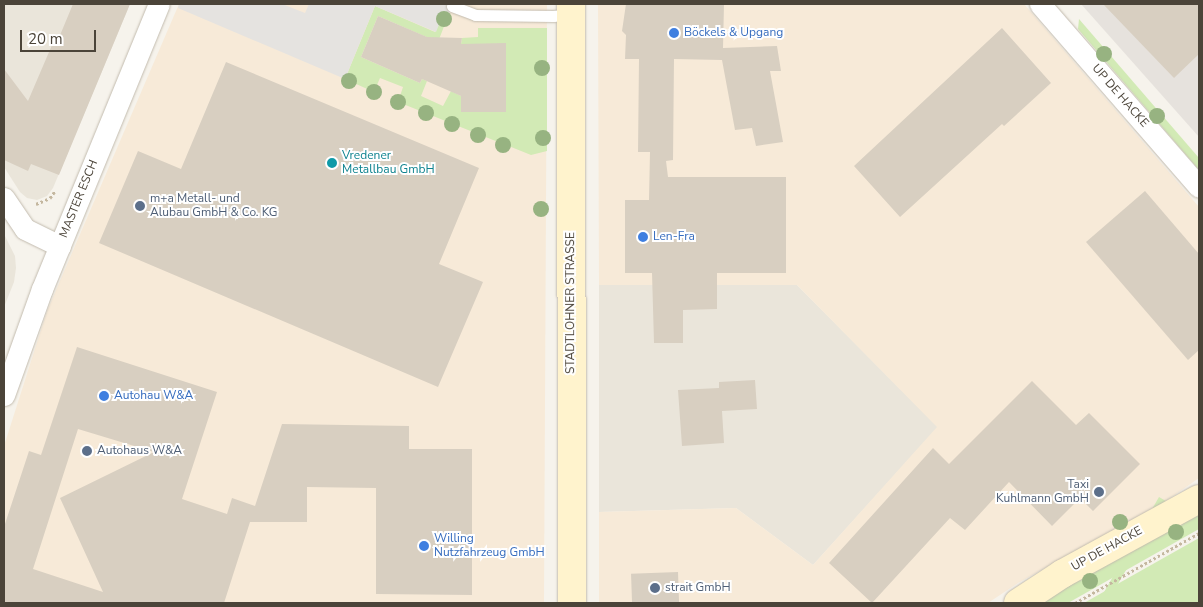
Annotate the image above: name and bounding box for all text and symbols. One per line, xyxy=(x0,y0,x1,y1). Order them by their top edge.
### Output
scale bar xyxy=(22,20,99,52)
place label: Böckels & Upgang xyxy=(684,26,783,40)
marker: Böckels & Upgang xyxy=(668,27,680,39)
text: 20 m xyxy=(28,29,63,49)
street label: UP DE HACKE xyxy=(1089,62,1151,130)
place label: Vredener Metallbau GmbH xyxy=(342,149,435,177)
marker: Vredener Metallbau GmbH xyxy=(326,157,338,169)
street label: MASTER ESCH xyxy=(57,158,101,240)
place label: m+a Metall- und Alubau GmbH & Co. KG xyxy=(150,192,278,220)
marker: m+a Metall- und Alubau GmbH & Co. KG xyxy=(134,200,146,212)
place label: Len-Fra xyxy=(653,230,695,244)
marker: Len-Fra xyxy=(637,231,649,243)
street label: STADTLOHNER STRASSE xyxy=(564,232,578,374)
place label: Autohau W&A xyxy=(114,389,193,403)
marker: Autohau W&A xyxy=(98,390,110,402)
place label: Autohaus W&A xyxy=(97,444,182,458)
marker: Autohaus W&A xyxy=(81,445,93,457)
place label: Taxi Kuhlmann GmbH xyxy=(996,478,1089,506)
marker: Taxi Kuhlmann GmbH xyxy=(1093,486,1105,498)
street label: UP DE HACKE xyxy=(1069,524,1145,574)
place label: Willing Nutzfahrzeug GmbH xyxy=(434,532,545,560)
marker: Willing Nutzfahrzeug GmbH xyxy=(418,540,430,552)
place label: strait GmbH xyxy=(665,581,731,595)
marker: strait GmbH xyxy=(649,582,661,594)

